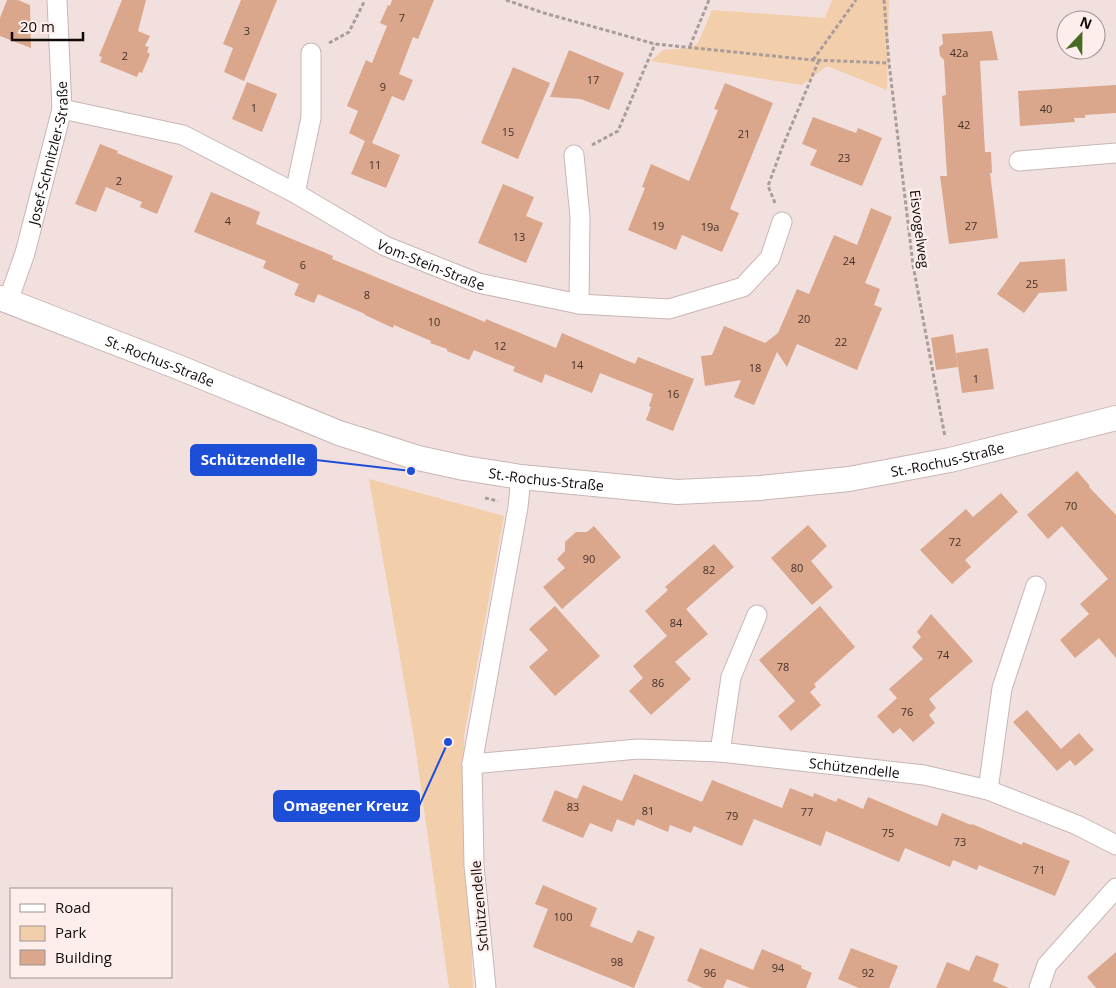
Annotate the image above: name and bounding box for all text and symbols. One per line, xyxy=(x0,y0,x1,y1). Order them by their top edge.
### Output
scale bar xyxy=(12,10,84,42)
house number: 7 xyxy=(399,10,405,25)
north arrow xyxy=(1056,10,1106,60)
text: N xyxy=(1077,12,1095,33)
text: 20 m xyxy=(20,16,55,36)
house number: 3 xyxy=(244,23,250,38)
house number: 42a xyxy=(950,45,968,60)
house number: 2 xyxy=(122,48,128,63)
house number: 17 xyxy=(587,72,599,87)
house number: 9 xyxy=(380,79,386,94)
street label: Josef-Schnitzler-Straße xyxy=(23,80,72,229)
house number: 1 xyxy=(251,100,257,115)
house number: 40 xyxy=(1040,101,1052,116)
house number: 42 xyxy=(958,117,970,132)
house number: 15 xyxy=(502,124,514,139)
house number: 21 xyxy=(738,126,750,141)
house number: 23 xyxy=(838,150,850,165)
house number: 11 xyxy=(369,157,381,172)
house number: 2 xyxy=(116,173,122,188)
street label: Eisvogelweg xyxy=(906,189,934,270)
house number: 4 xyxy=(225,213,232,228)
house number: 19 xyxy=(652,218,664,233)
house number: 27 xyxy=(965,218,977,233)
house number: 19a xyxy=(701,219,719,234)
house number: 13 xyxy=(513,229,525,244)
street label: Vom-Stein-Straße xyxy=(374,234,487,294)
house number: 24 xyxy=(843,253,856,268)
house number: 6 xyxy=(300,257,306,272)
house number: 25 xyxy=(1026,276,1038,291)
house number: 8 xyxy=(364,287,370,302)
house number: 20 xyxy=(798,311,810,326)
house number: 10 xyxy=(428,314,440,329)
street label: St.-Rochus-Straße xyxy=(103,330,218,391)
house number: 22 xyxy=(835,334,847,349)
house number: 12 xyxy=(494,338,506,353)
house number: 14 xyxy=(571,357,584,372)
house number: 18 xyxy=(749,360,761,375)
house number: 1 xyxy=(973,371,979,386)
house number: 16 xyxy=(667,386,679,401)
street label: St.-Rochus-Straße xyxy=(889,437,1006,481)
callout: Schützendelle xyxy=(191,445,316,475)
text: Schützendelle xyxy=(201,449,305,469)
street label: St.-Rochus-Straße xyxy=(487,463,605,494)
house number: 70 xyxy=(1065,498,1077,513)
house number: 72 xyxy=(949,534,961,549)
house number: 90 xyxy=(583,551,595,566)
house number: 80 xyxy=(791,560,803,575)
house number: 82 xyxy=(703,562,715,577)
house number: 84 xyxy=(670,615,683,630)
house number: 74 xyxy=(937,647,950,662)
house number: 78 xyxy=(777,659,789,674)
house number: 86 xyxy=(652,675,664,690)
house number: 76 xyxy=(901,704,913,719)
street label: Schützendelle xyxy=(808,753,901,782)
callout: Omagener Kreuz xyxy=(274,791,419,821)
text: Omagener Kreuz xyxy=(283,795,409,815)
house number: 83 xyxy=(567,799,579,814)
house number: 81 xyxy=(642,803,654,818)
house number: 77 xyxy=(801,804,813,819)
house number: 79 xyxy=(726,808,738,823)
house number: 75 xyxy=(882,825,894,840)
house number: 73 xyxy=(954,834,966,849)
street label: Schützendelle xyxy=(466,860,492,952)
house number: 71 xyxy=(1033,862,1045,877)
legend xyxy=(10,888,172,978)
text: Road xyxy=(55,897,91,917)
house number: 100 xyxy=(554,909,572,924)
text: Park xyxy=(55,922,86,942)
text: Building xyxy=(55,947,112,967)
house number: 98 xyxy=(611,954,623,969)
house number: 94 xyxy=(772,960,785,975)
house number: 96 xyxy=(704,965,716,980)
house number: 92 xyxy=(862,965,874,980)

